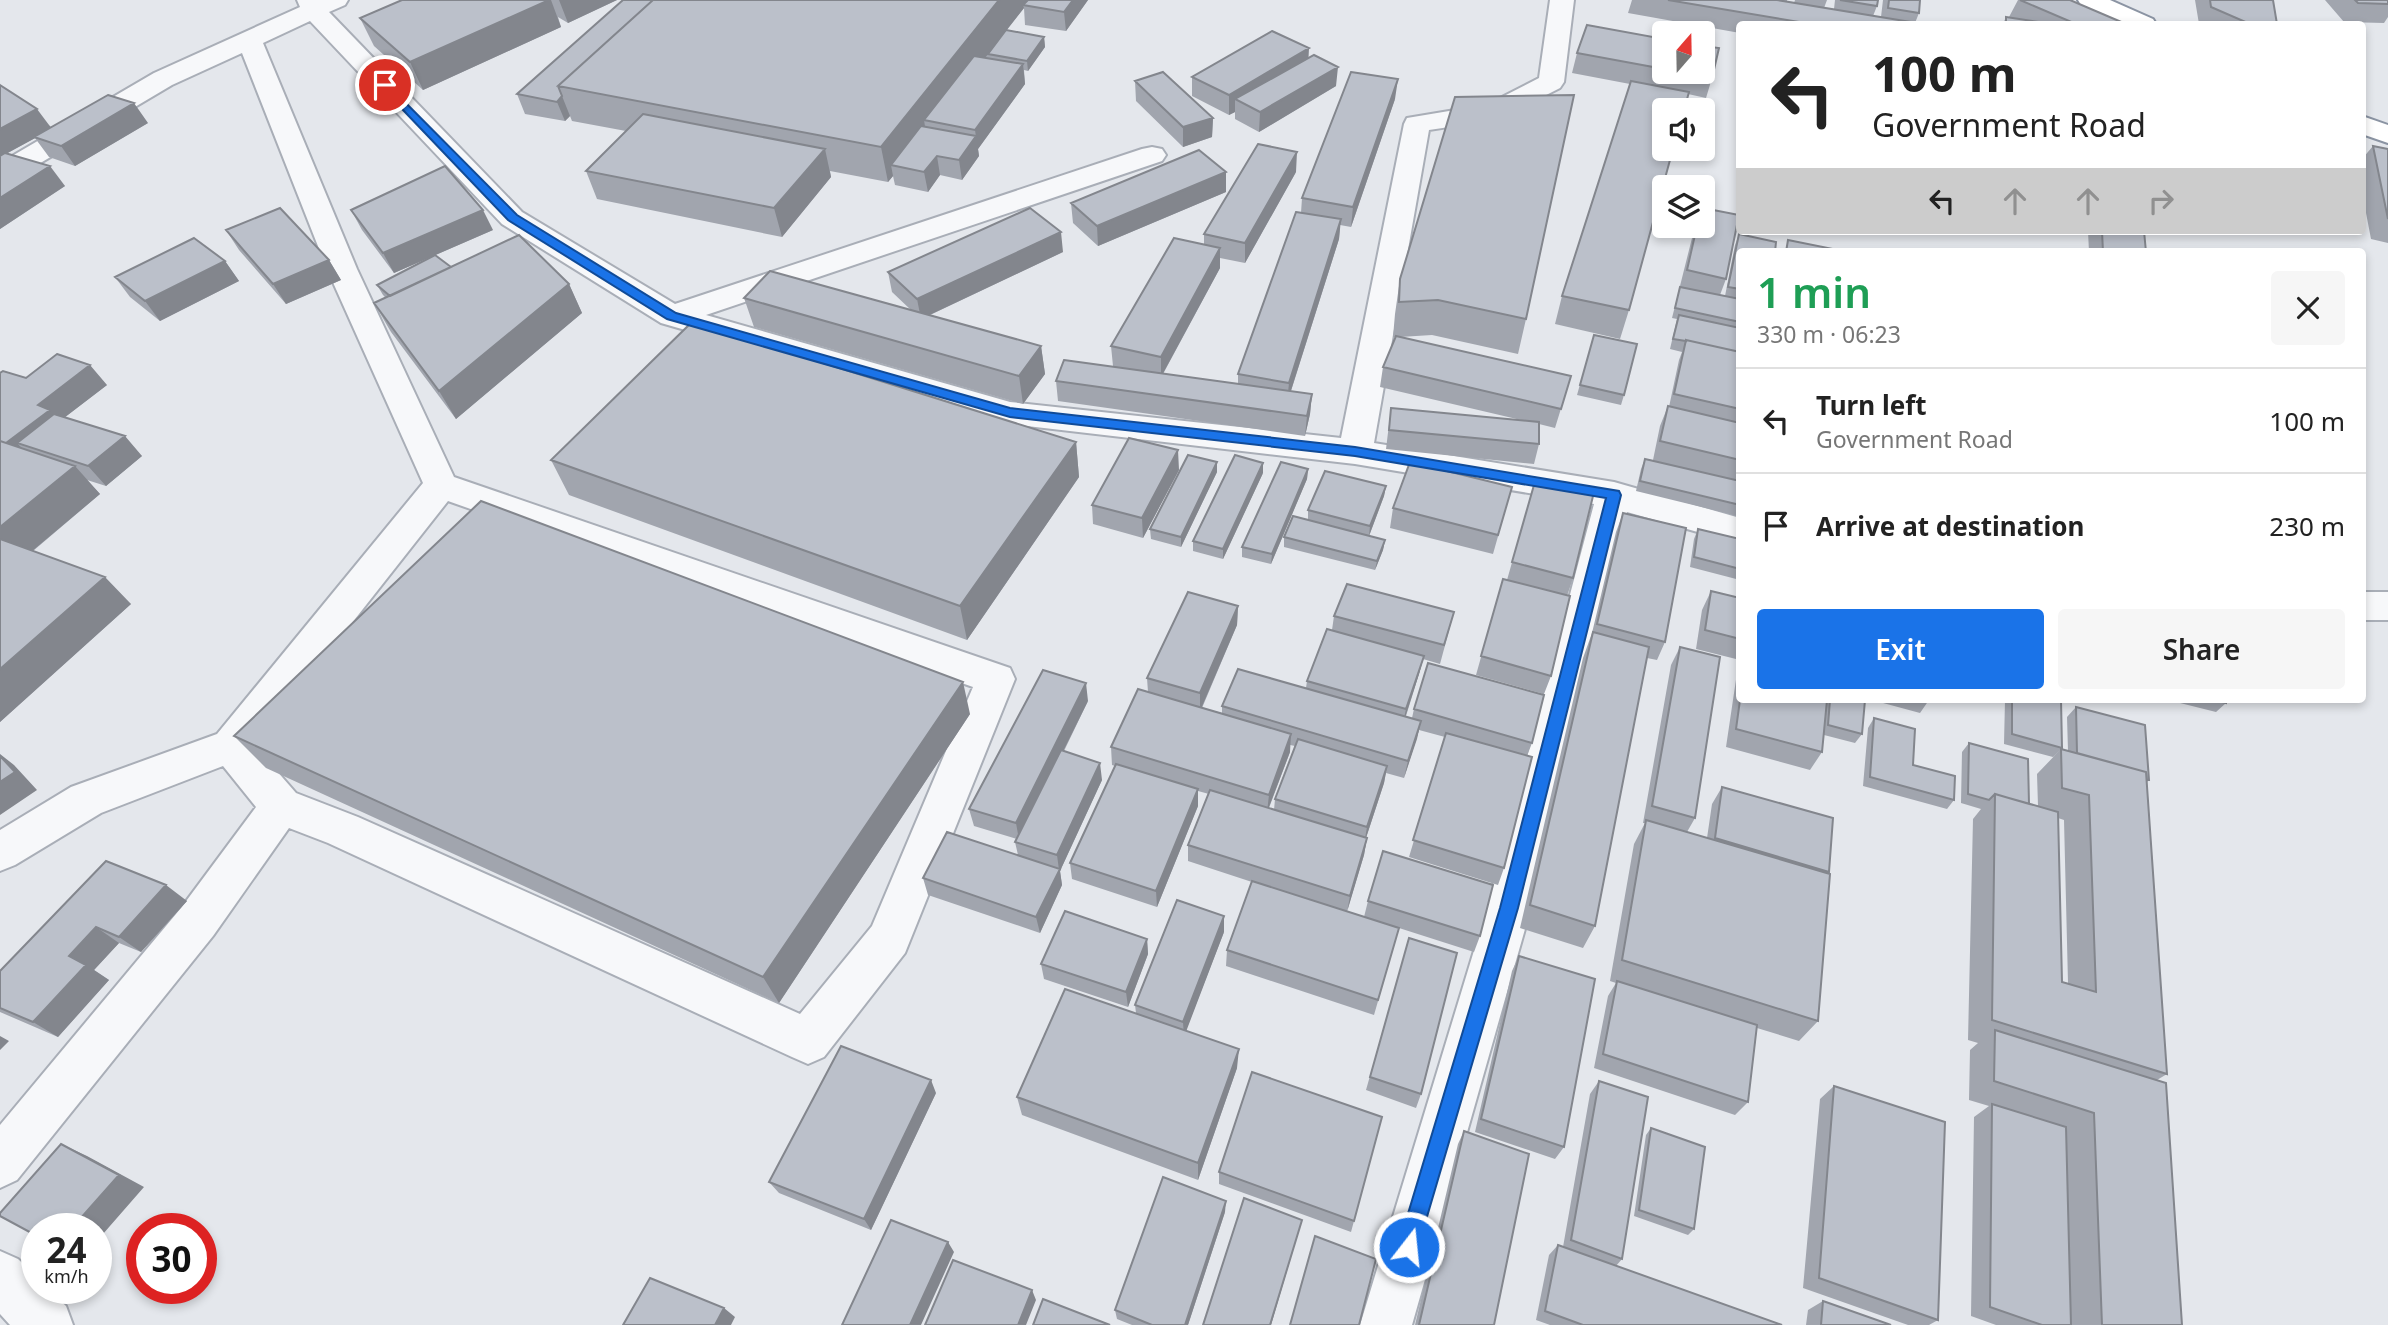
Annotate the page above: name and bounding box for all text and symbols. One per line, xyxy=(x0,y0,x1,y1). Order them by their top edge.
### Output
north arrow xyxy=(1652,21,1715,84)
map controls xyxy=(1652,21,1715,238)
text: 100 m xyxy=(1872,40,2017,106)
icon: left xyxy=(1757,49,1848,140)
pin xyxy=(355,55,415,115)
icon: arrive xyxy=(366,66,404,104)
button: sound xyxy=(1652,98,1715,161)
text: Government Road xyxy=(1872,103,2146,146)
button: layers xyxy=(1652,175,1715,238)
icon: left xyxy=(1923,182,1961,220)
icon: ahead xyxy=(1996,182,2034,220)
icon: ahead xyxy=(2069,182,2107,220)
icon: right xyxy=(2142,182,2180,220)
text: 1 min xyxy=(1757,263,1871,320)
button: close xyxy=(2271,271,2345,345)
text: 330 m · 06:23 xyxy=(1757,318,1901,350)
text: Turn left xyxy=(1816,387,1927,423)
icon: left xyxy=(1757,402,1795,440)
text: 100 m xyxy=(2269,403,2345,439)
text: Government Road xyxy=(1816,423,2013,455)
icon: arrive xyxy=(1757,507,1795,545)
text: Arrive at destination xyxy=(1816,508,2085,544)
text: 230 m xyxy=(2269,508,2345,544)
button: Exit xyxy=(1757,609,2044,689)
button: Share xyxy=(2058,609,2345,689)
position arrow xyxy=(1372,1210,1446,1284)
speed limit sign: 30 xyxy=(126,1213,217,1304)
text: 24 xyxy=(46,1226,87,1273)
text: km/h xyxy=(44,1264,89,1288)

